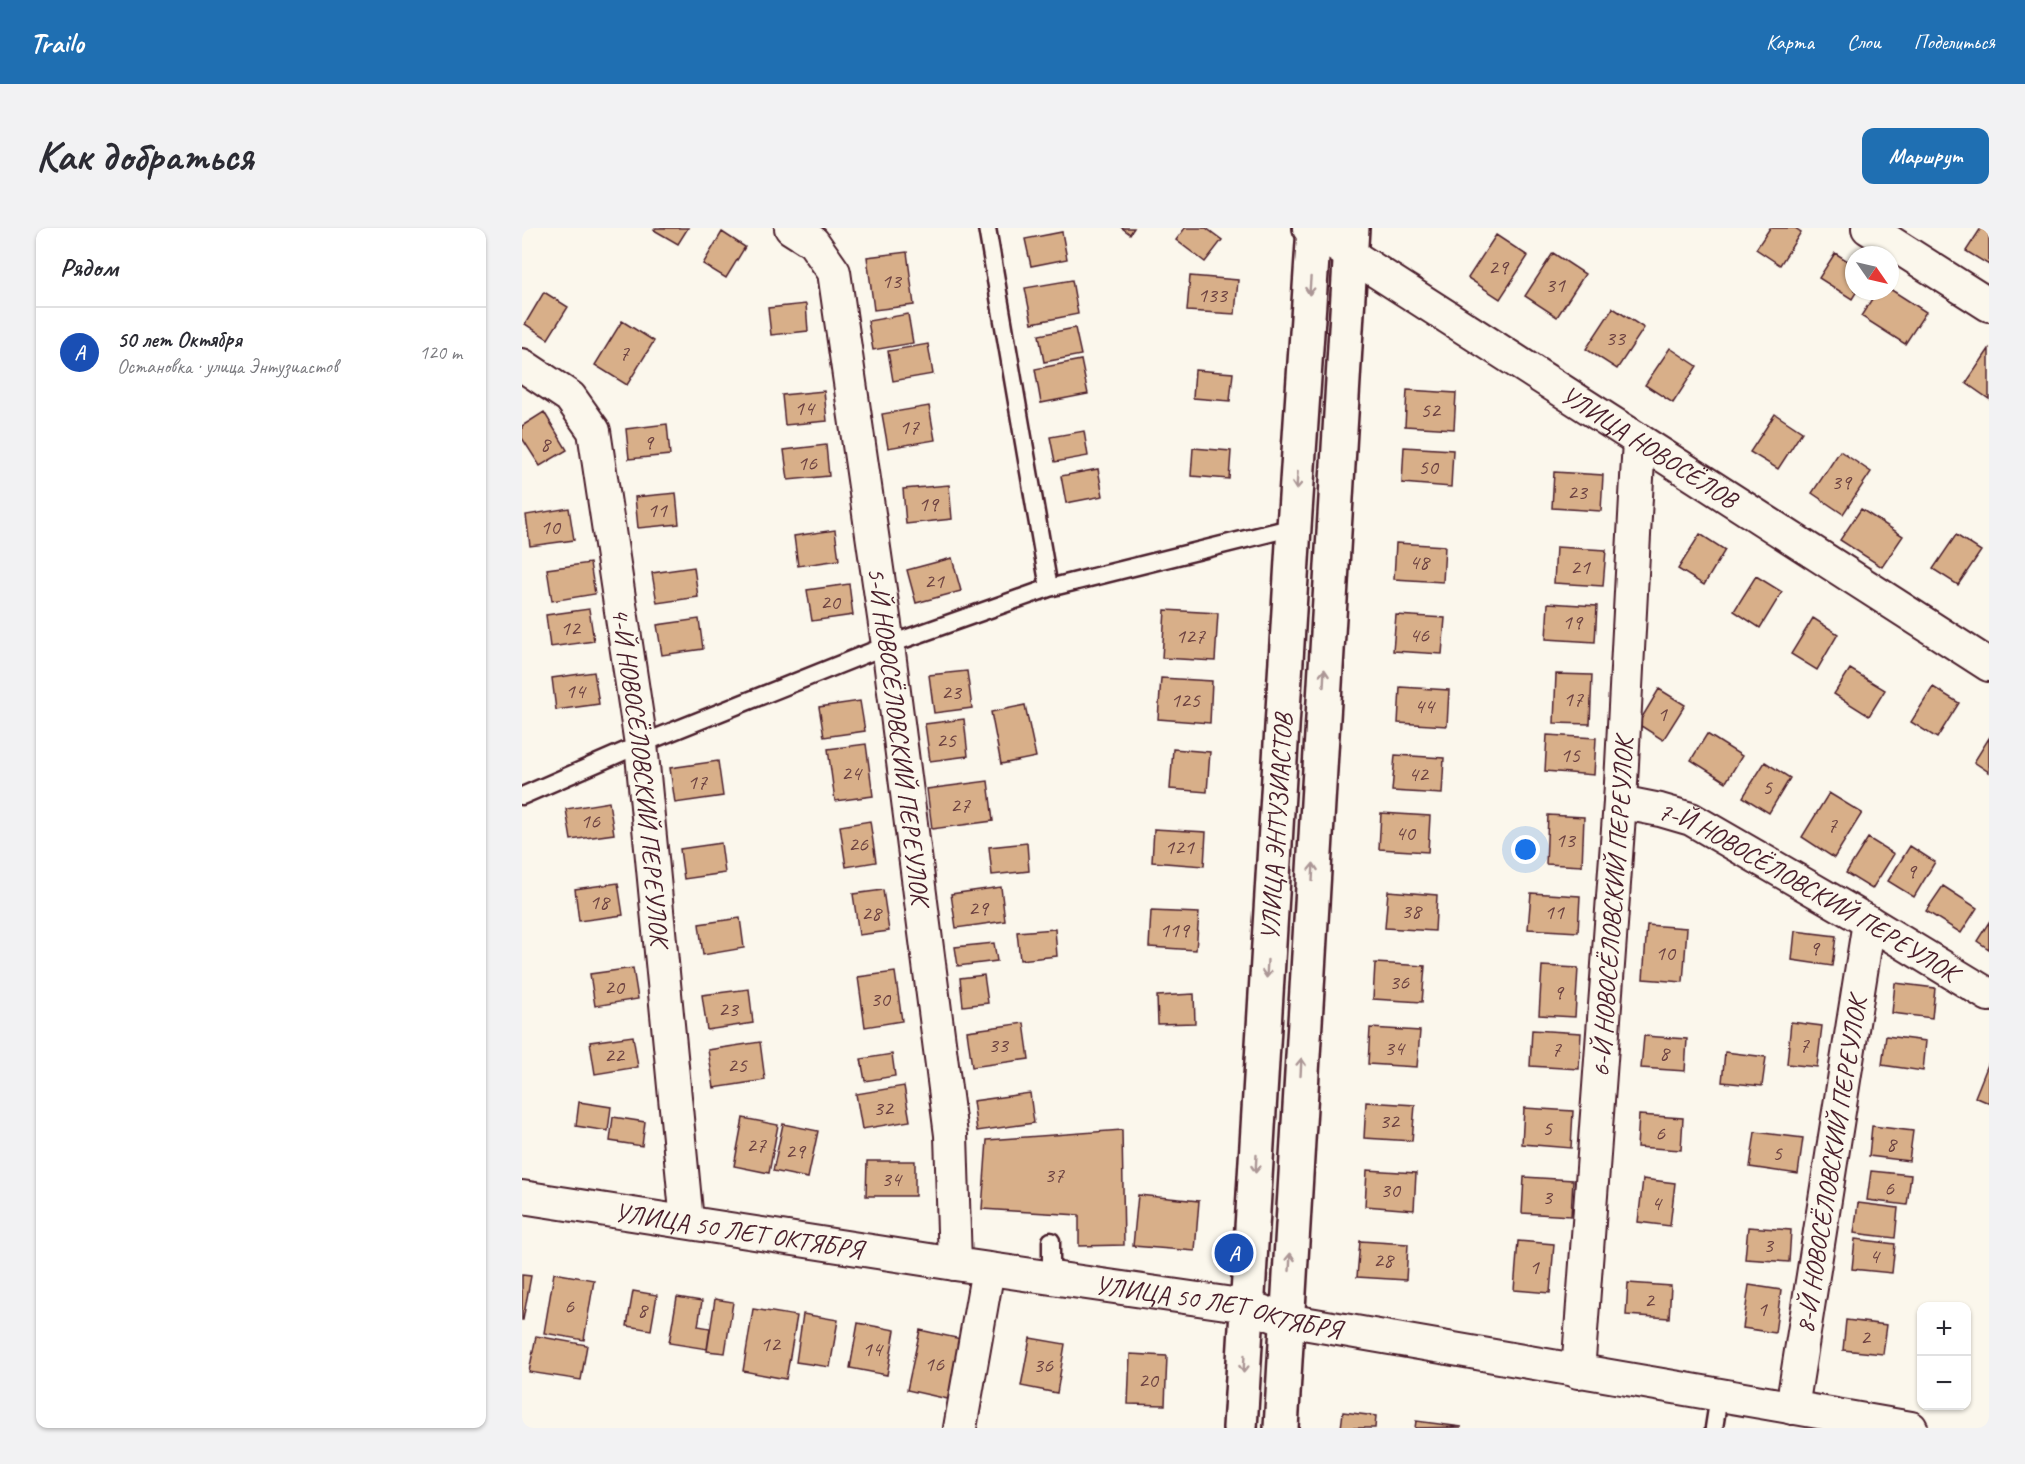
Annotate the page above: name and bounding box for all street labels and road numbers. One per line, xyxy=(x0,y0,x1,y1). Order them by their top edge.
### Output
street label: УЛИЦА НОВОСЁЛОВ xyxy=(1555,378,1745,517)
street label: 5-Й НОВОСЁЛОВСКИЙ ПЕРЕУЛОК xyxy=(860,565,938,911)
street label: 4-Й НОВОСЁЛОВСКИЙ ПЕРЕУЛОК xyxy=(604,605,677,952)
street label: УЛИЦА ЭНТУЗИАСТОВ xyxy=(1253,710,1299,941)
street label: 6-Й НОВОСЁЛОВСКИЙ ПЕРЕУЛОК xyxy=(1583,732,1640,1078)
street label: 7-Й НОВОСЁЛОВСКИЙ ПЕРЕУЛОК xyxy=(1655,794,1968,991)
street label: 8-Й НОВОСЁЛОВСКИЙ ПЕРЕУЛОК xyxy=(1788,990,1874,1335)
street label: УЛИЦА 50 ЛЕТ ОКТЯБРЯ xyxy=(612,1195,868,1267)
street label: УЛИЦА 50 ЛЕТ ОКТЯБРЯ xyxy=(1093,1268,1347,1346)

